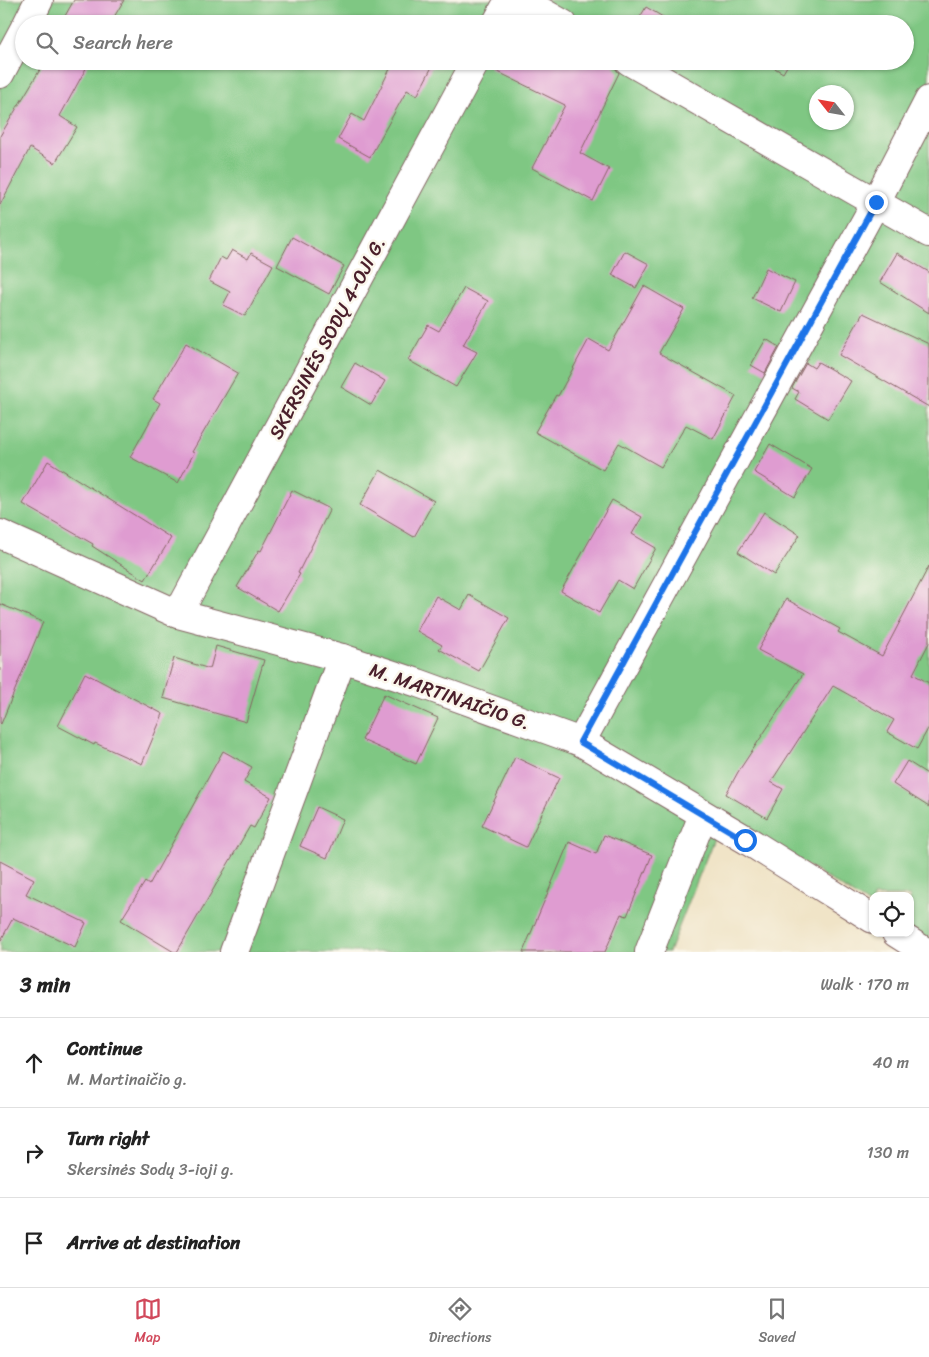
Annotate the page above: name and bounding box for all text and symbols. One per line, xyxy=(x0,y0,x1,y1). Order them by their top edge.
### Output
search box xyxy=(15,15,914,70)
text: Search here xyxy=(73,26,173,59)
icon: search xyxy=(33,29,61,57)
north arrow xyxy=(809,85,854,130)
route end xyxy=(865,191,888,214)
street label: SKERSINĖS SODŲ 4-OJI G. xyxy=(259,231,395,445)
street label: M. MARTINAIČIO G. xyxy=(365,653,535,739)
route start xyxy=(734,829,757,852)
map controls xyxy=(869,892,914,937)
button: locate xyxy=(869,892,914,937)
text: 3 min xyxy=(20,966,70,1004)
text: Walk · 170 m xyxy=(820,970,909,999)
text: Continue xyxy=(67,1032,143,1065)
text: 40 m xyxy=(872,1048,909,1077)
icon: ahead xyxy=(20,1049,48,1077)
text: M. Martinaičio g. xyxy=(67,1065,187,1094)
text: Turn right xyxy=(67,1122,149,1155)
text: 130 m xyxy=(867,1138,909,1167)
icon: right xyxy=(20,1139,48,1167)
text: Skersinės Sodų 3-ioji g. xyxy=(67,1155,234,1184)
text: Arrive at destination xyxy=(67,1226,240,1259)
icon: arrive xyxy=(20,1229,48,1257)
tab: Map xyxy=(134,1295,162,1350)
tab: Directions xyxy=(429,1295,491,1350)
tab: Saved xyxy=(759,1295,795,1350)

